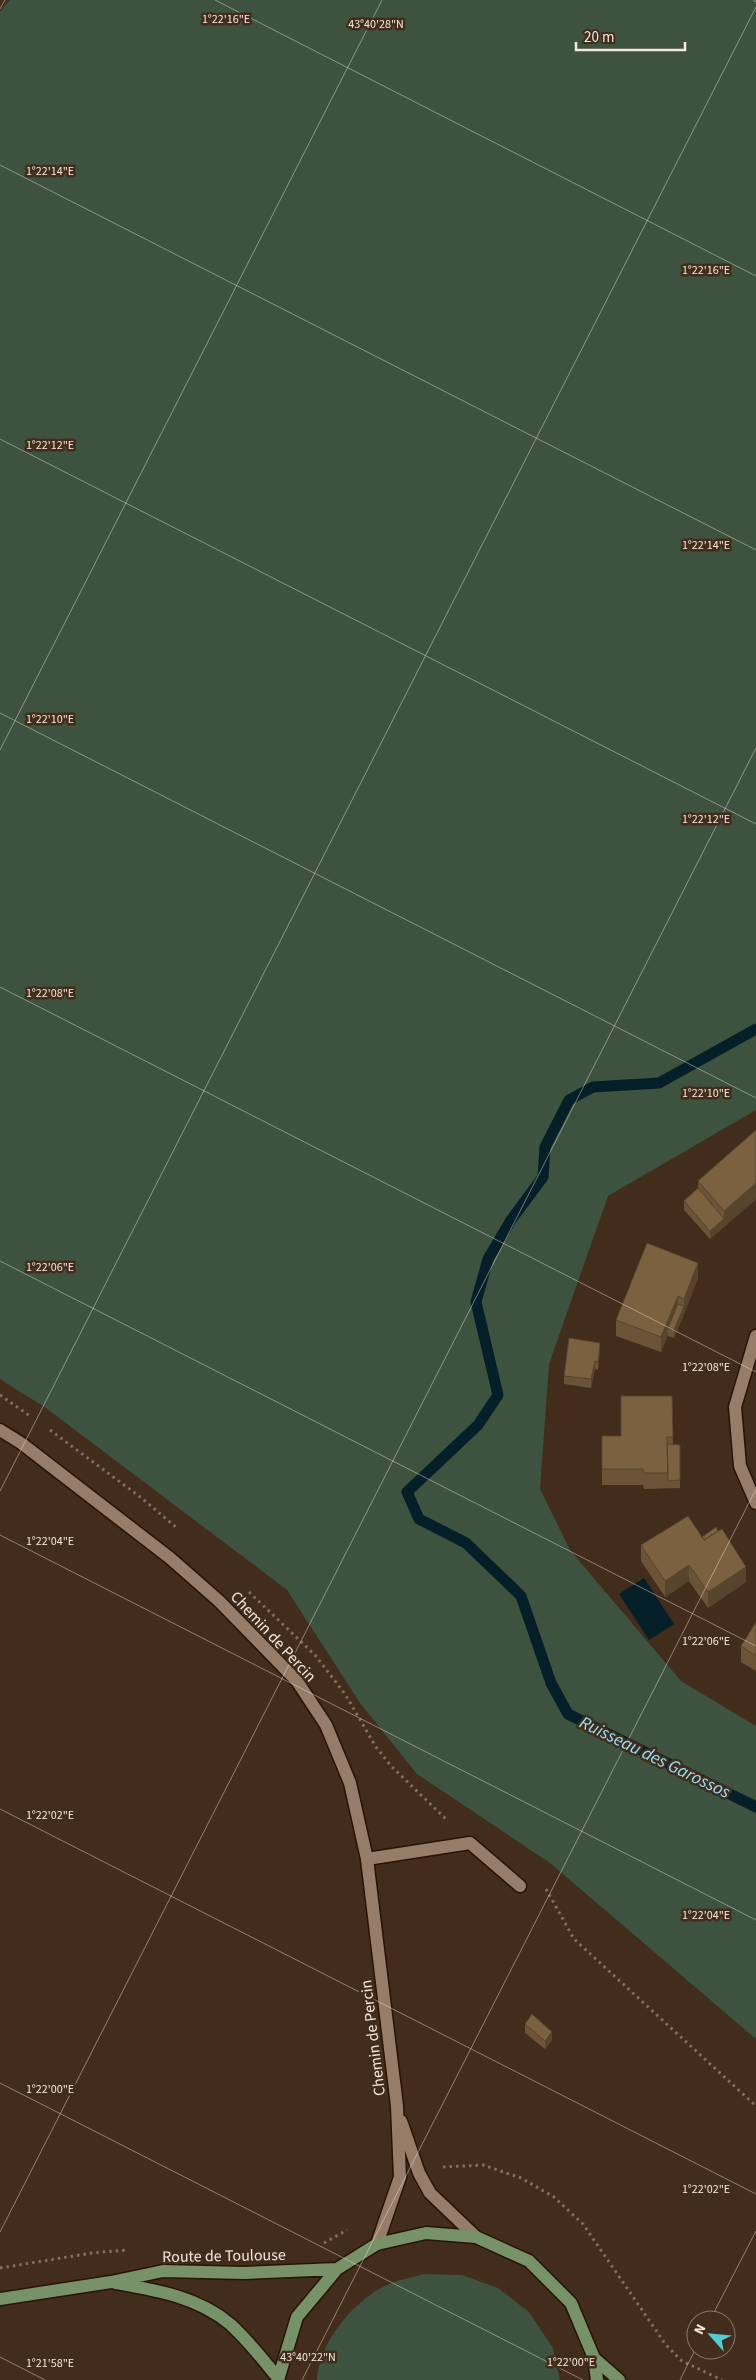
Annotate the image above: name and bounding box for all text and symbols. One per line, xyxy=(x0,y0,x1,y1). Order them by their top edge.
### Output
text: 1°22'16"E xyxy=(202,11,250,28)
text: 43°40'28"N xyxy=(348,16,404,33)
scale bar xyxy=(576,20,685,52)
text: 20 m xyxy=(584,27,614,48)
text: 1°22'14"E xyxy=(26,163,74,180)
text: 1°22'16"E xyxy=(682,262,730,279)
text: 1°22'12"E xyxy=(26,437,74,454)
text: 1°22'14"E xyxy=(682,537,730,554)
text: 1°22'10"E xyxy=(26,711,74,728)
text: 1°22'12"E xyxy=(682,811,730,828)
text: 1°22'08"E xyxy=(26,985,74,1002)
text: 1°22'10"E xyxy=(682,1085,730,1102)
text: 1°22'06"E xyxy=(26,1259,74,1276)
text: 1°22'08"E xyxy=(682,1359,730,1376)
text: 1°22'04"E xyxy=(26,1533,74,1550)
street label: Chemin de Percin xyxy=(225,1586,321,1687)
text: 1°22'06"E xyxy=(682,1633,730,1650)
water label: Ruisseau des Garossos xyxy=(575,1710,734,1805)
text: 1°22'02"E xyxy=(26,1807,74,1824)
text: 1°22'04"E xyxy=(682,1907,730,1924)
street label: Chemin de Percin xyxy=(355,1979,391,2097)
text: 1°22'00"E xyxy=(26,2081,74,2098)
text: 1°22'02"E xyxy=(682,2181,730,2198)
street label: Route de Toulouse xyxy=(162,2244,286,2268)
north arrow xyxy=(686,2310,736,2360)
text: N xyxy=(689,2321,711,2338)
text: 43°40'22"N xyxy=(280,2349,336,2366)
text: 1°22'00"E xyxy=(547,2354,595,2371)
text: 1°21'58"E xyxy=(26,2355,74,2372)

